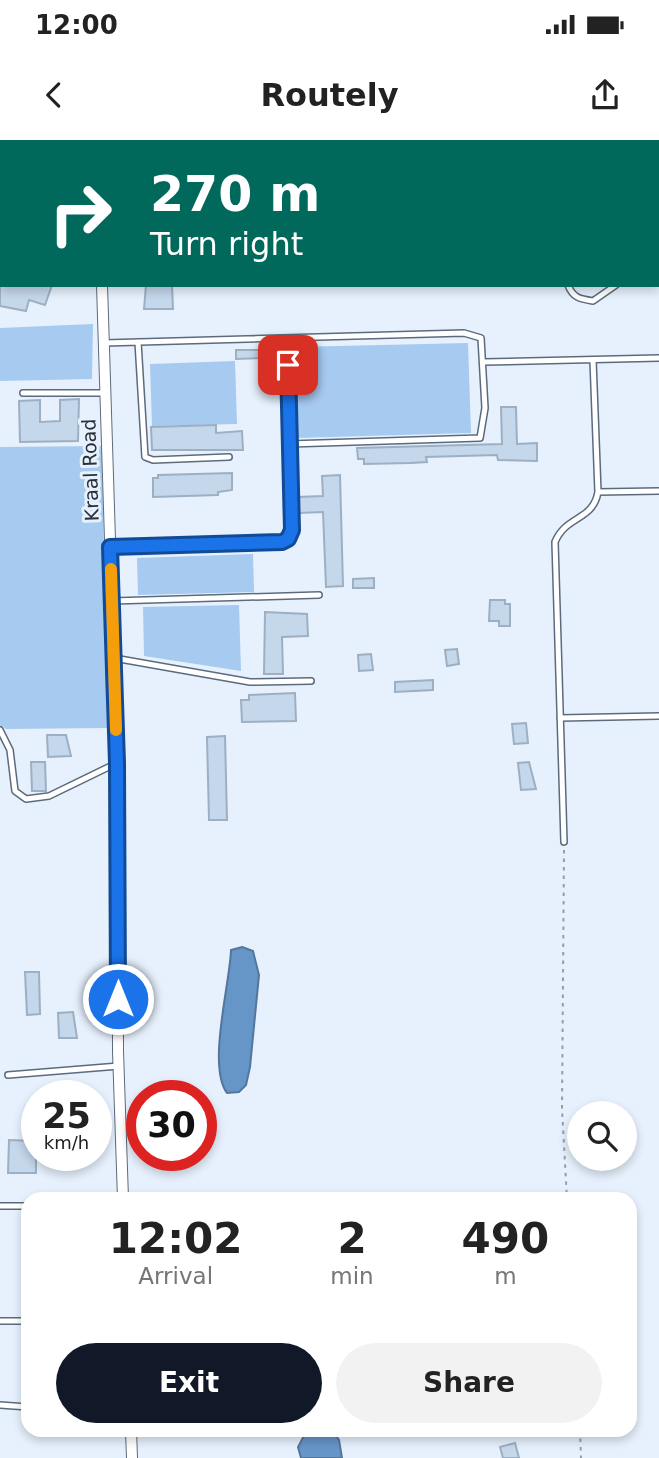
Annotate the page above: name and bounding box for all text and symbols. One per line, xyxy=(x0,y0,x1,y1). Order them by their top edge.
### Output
text: 12:00 xyxy=(35,10,118,40)
icon: back xyxy=(35,76,73,114)
text: Routely xyxy=(260,76,399,114)
icon: share xyxy=(586,76,624,114)
text: 270 m xyxy=(150,166,320,223)
icon: right xyxy=(35,168,126,259)
text: Turn right xyxy=(150,225,303,263)
pin xyxy=(258,335,318,395)
icon: arrive xyxy=(269,346,307,384)
street label: Kraal Road xyxy=(77,418,103,522)
position arrow xyxy=(81,962,155,1036)
speed limit sign: 30 xyxy=(126,1080,217,1171)
text: 25 xyxy=(42,1096,91,1136)
map controls xyxy=(567,1101,637,1171)
button: search xyxy=(567,1101,637,1171)
text: km/h xyxy=(44,1132,89,1153)
text: 12:02 xyxy=(109,1214,243,1263)
text: 2 xyxy=(337,1214,367,1263)
text: 490 xyxy=(462,1214,549,1263)
text: Arrival xyxy=(138,1263,213,1289)
text: min xyxy=(330,1263,374,1289)
text: m xyxy=(494,1263,517,1289)
button: Exit xyxy=(56,1343,322,1423)
button: Share xyxy=(336,1343,602,1423)

